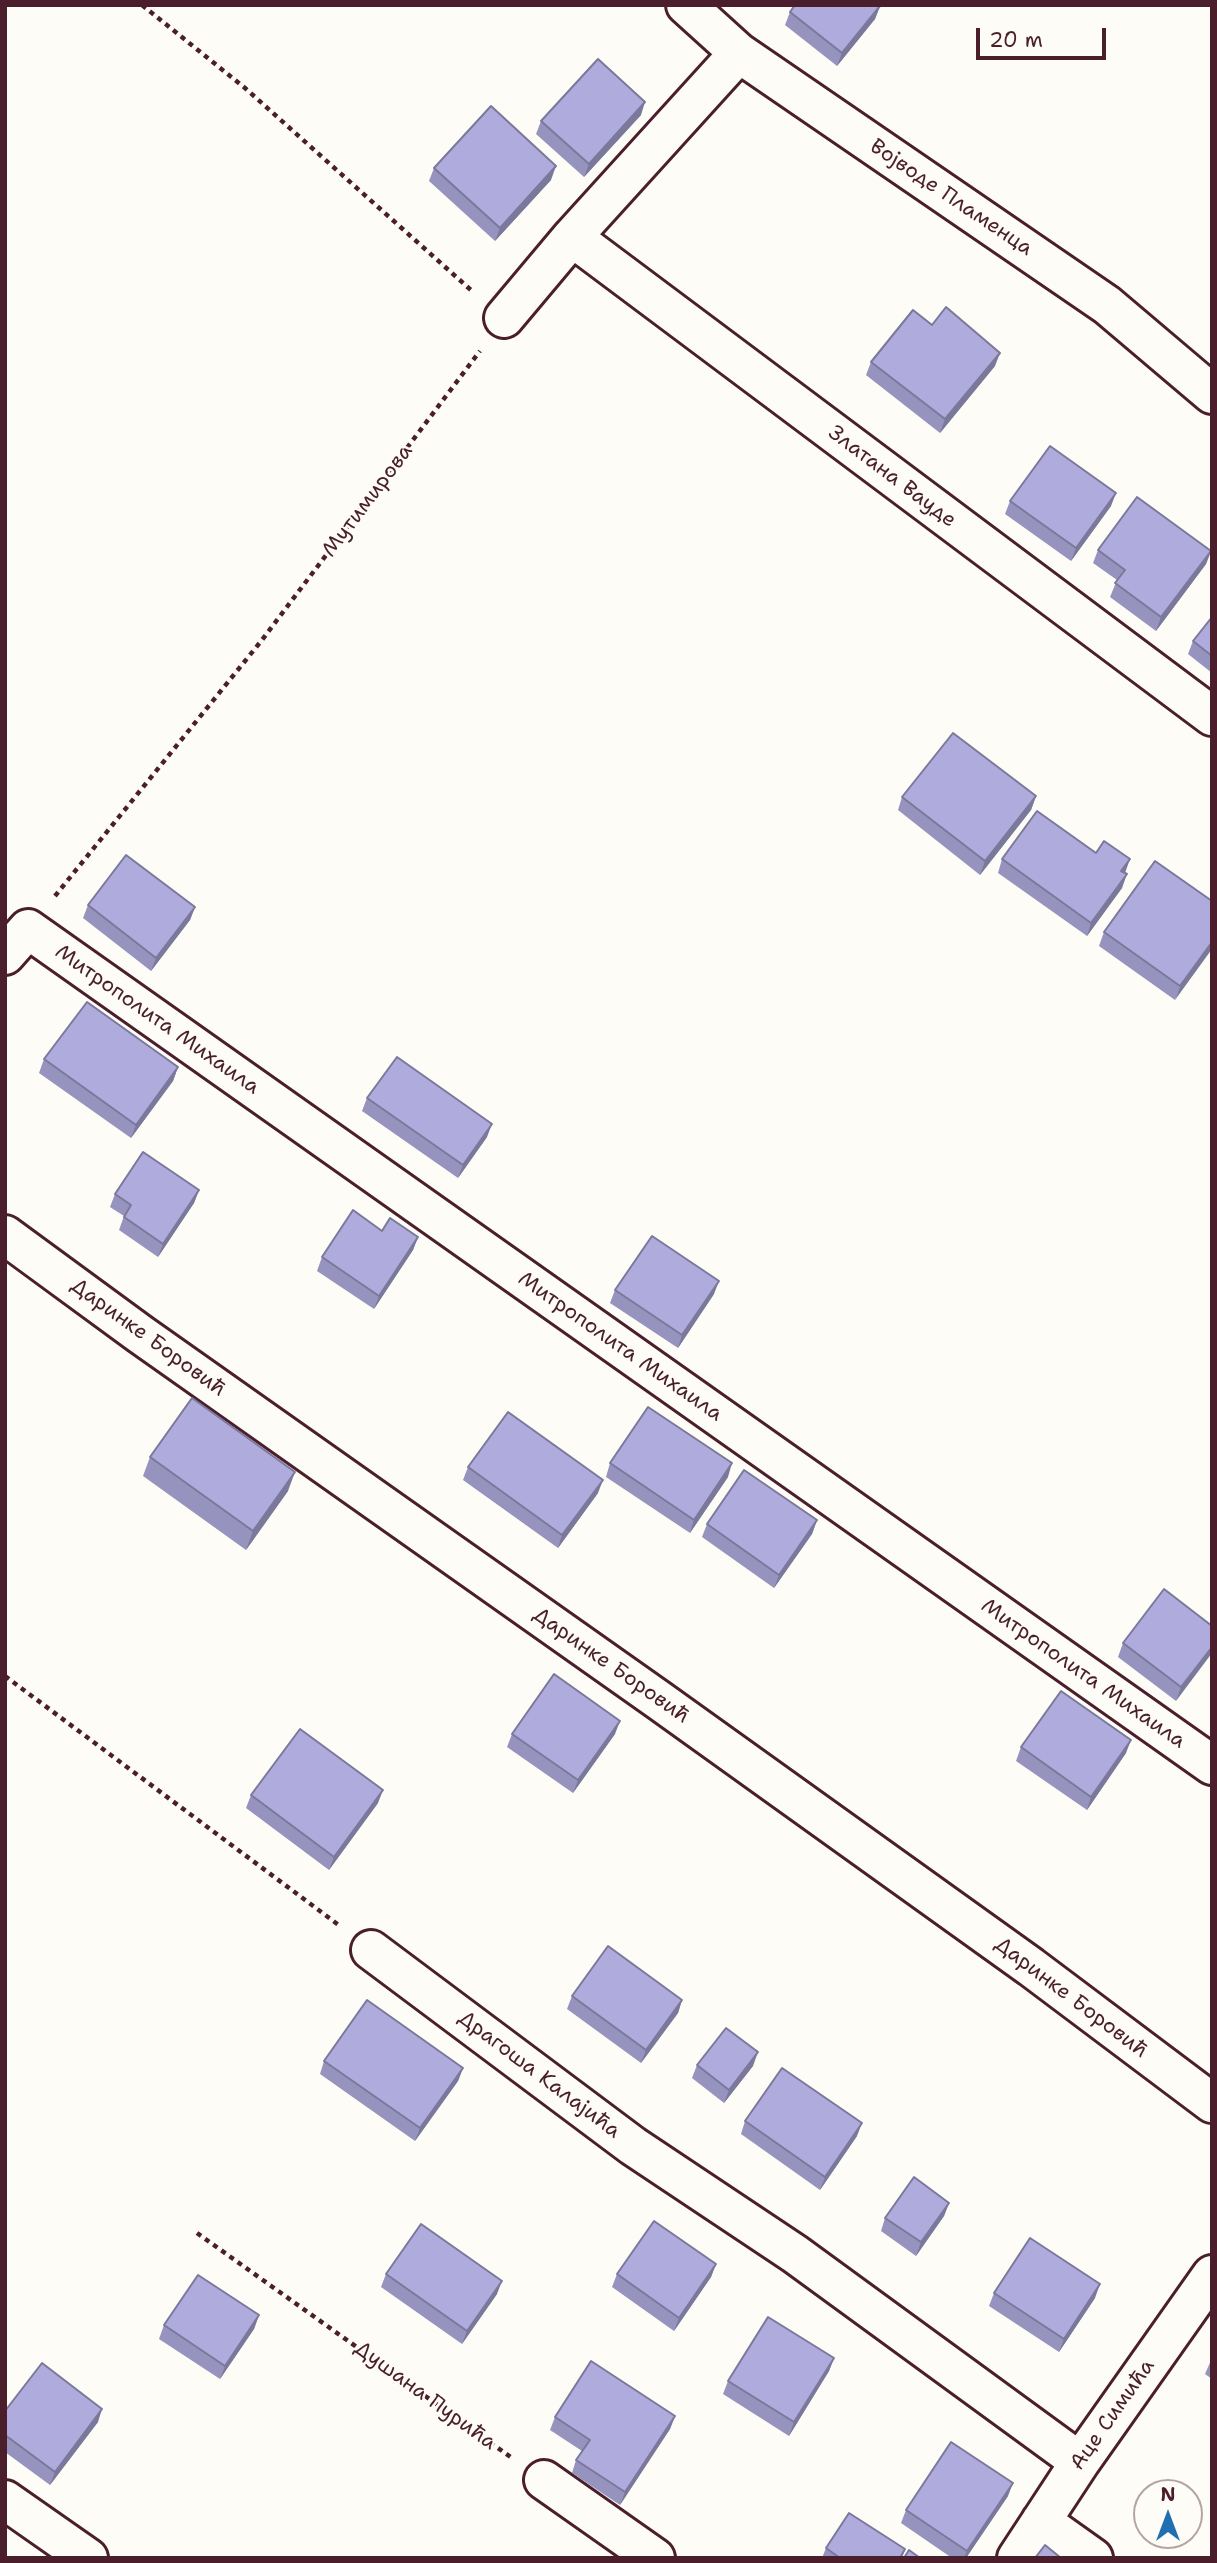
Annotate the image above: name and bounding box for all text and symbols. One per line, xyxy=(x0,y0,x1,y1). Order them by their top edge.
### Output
scale bar xyxy=(979,14,1108,58)
text: 20 m xyxy=(989,26,1043,54)
street label: Војводе Пламенца xyxy=(865,134,1037,262)
street label: Златана Вауде xyxy=(823,421,961,533)
street label: Мутимирова xyxy=(317,440,419,562)
street label: Митрополита Михаила xyxy=(50,940,264,1100)
street label: Митрополита Михаила xyxy=(513,1267,727,1427)
street label: Даринке Боровић xyxy=(66,1273,230,1403)
street label: Митрополита Михаила xyxy=(976,1594,1190,1754)
street label: Даринке Боровић xyxy=(528,1603,694,1729)
street label: Даринке Боровић xyxy=(989,1932,1153,2064)
street label: Драгоша Калајића xyxy=(453,2006,625,2144)
street label: Душана Пурића xyxy=(349,2336,501,2456)
street label: Аце Симића xyxy=(1066,2355,1160,2475)
north arrow xyxy=(1133,2479,1203,2549)
text: N xyxy=(1160,2482,1176,2507)

